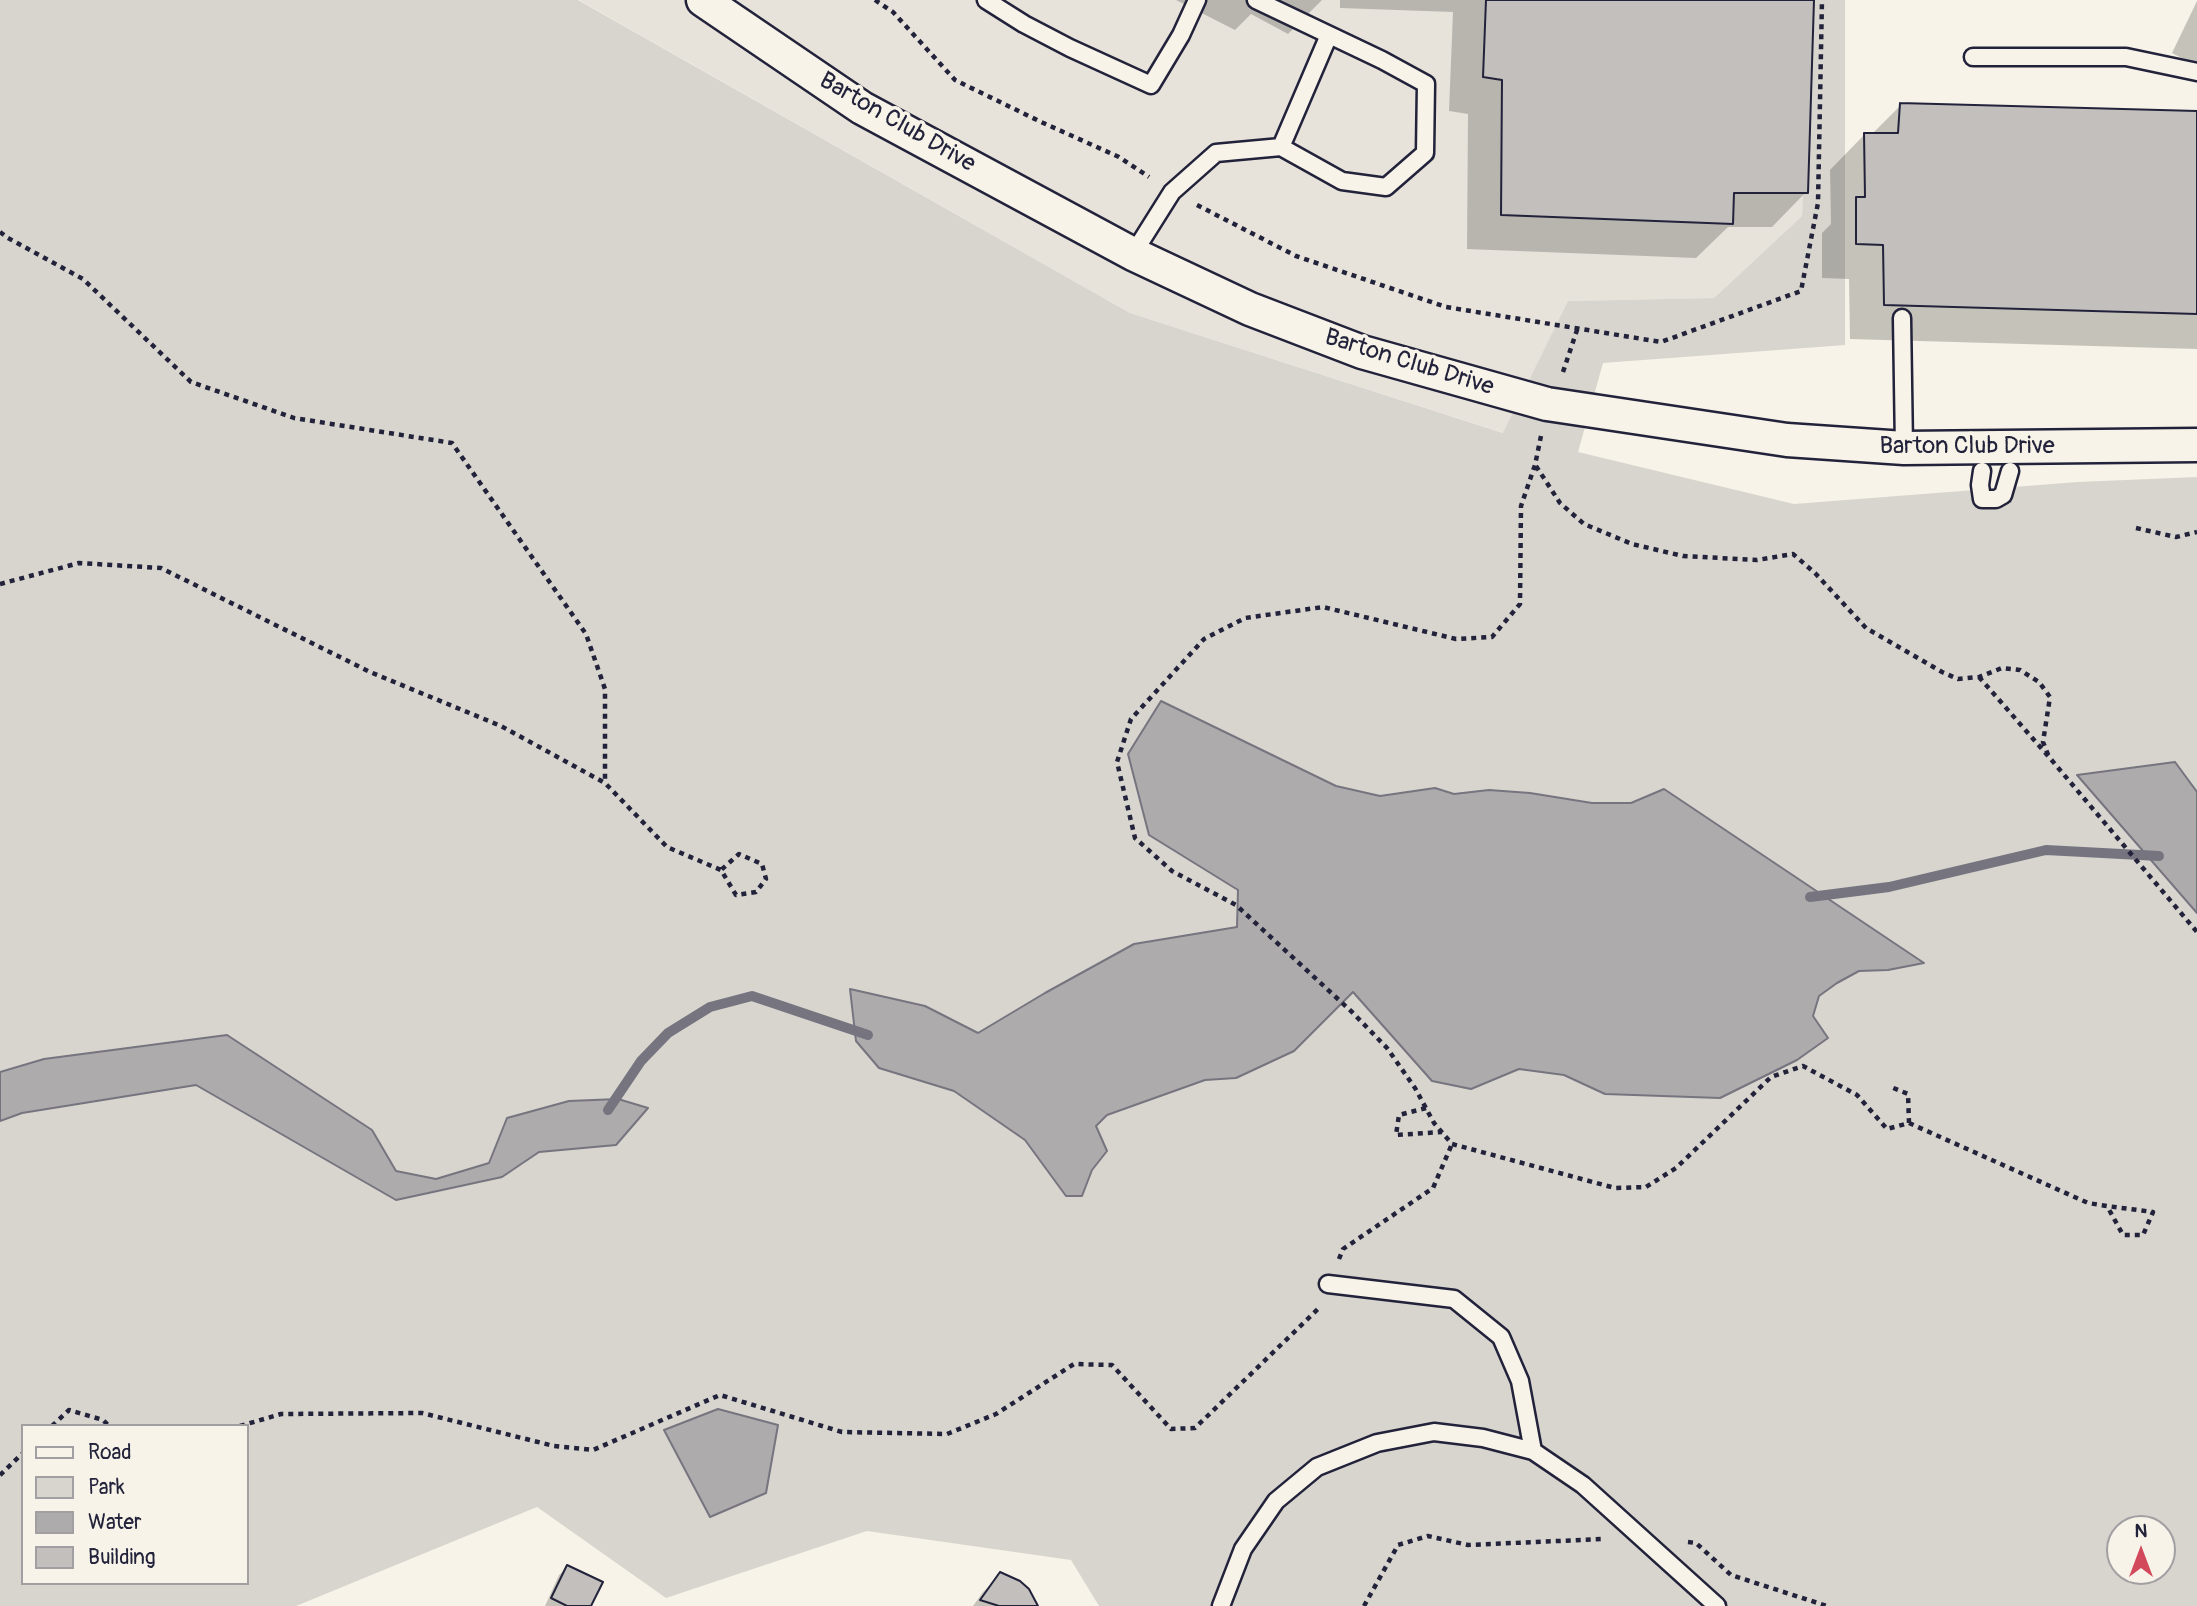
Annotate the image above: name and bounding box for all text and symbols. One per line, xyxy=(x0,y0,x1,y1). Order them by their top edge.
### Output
street label: Barton Club Drive xyxy=(814,67,980,179)
street label: Barton Club Drive xyxy=(1321,324,1497,402)
street label: Barton Club Drive xyxy=(1879,433,2055,461)
legend xyxy=(21,1424,248,1585)
text: Road xyxy=(88,1439,132,1466)
text: Park xyxy=(88,1474,125,1501)
text: Water xyxy=(88,1509,141,1536)
north arrow xyxy=(2106,1515,2176,1585)
text: N xyxy=(2135,1519,2147,1543)
text: Building xyxy=(88,1544,155,1571)

